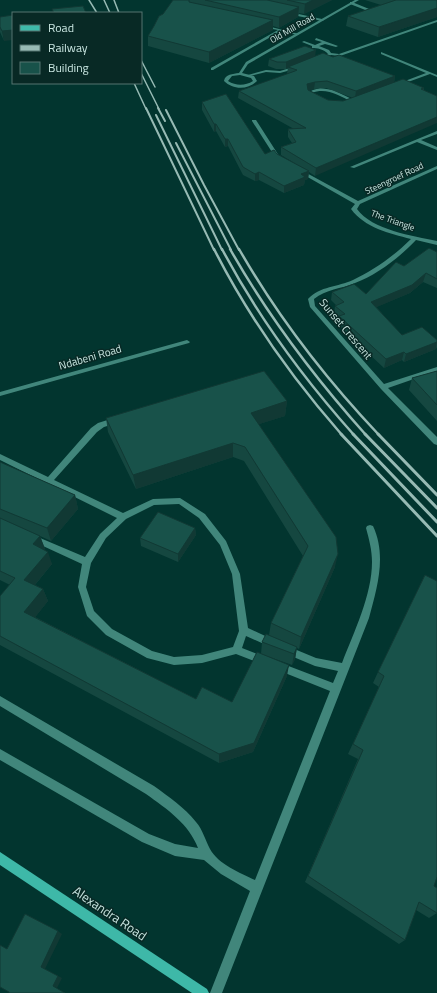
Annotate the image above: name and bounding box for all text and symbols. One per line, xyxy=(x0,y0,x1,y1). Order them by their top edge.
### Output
street label: Old Mill Road xyxy=(267,10,317,46)
legend xyxy=(12,12,142,84)
text: Road xyxy=(48,18,74,37)
text: Railway xyxy=(48,38,88,57)
text: Building xyxy=(48,58,89,77)
street label: Steengroef Road xyxy=(363,159,426,197)
street label: The Triangle xyxy=(369,206,417,234)
street label: Sunset Crescent xyxy=(316,295,376,363)
street label: Ndabeni Road xyxy=(57,340,123,374)
street label: Alexandra Road xyxy=(69,881,151,945)

